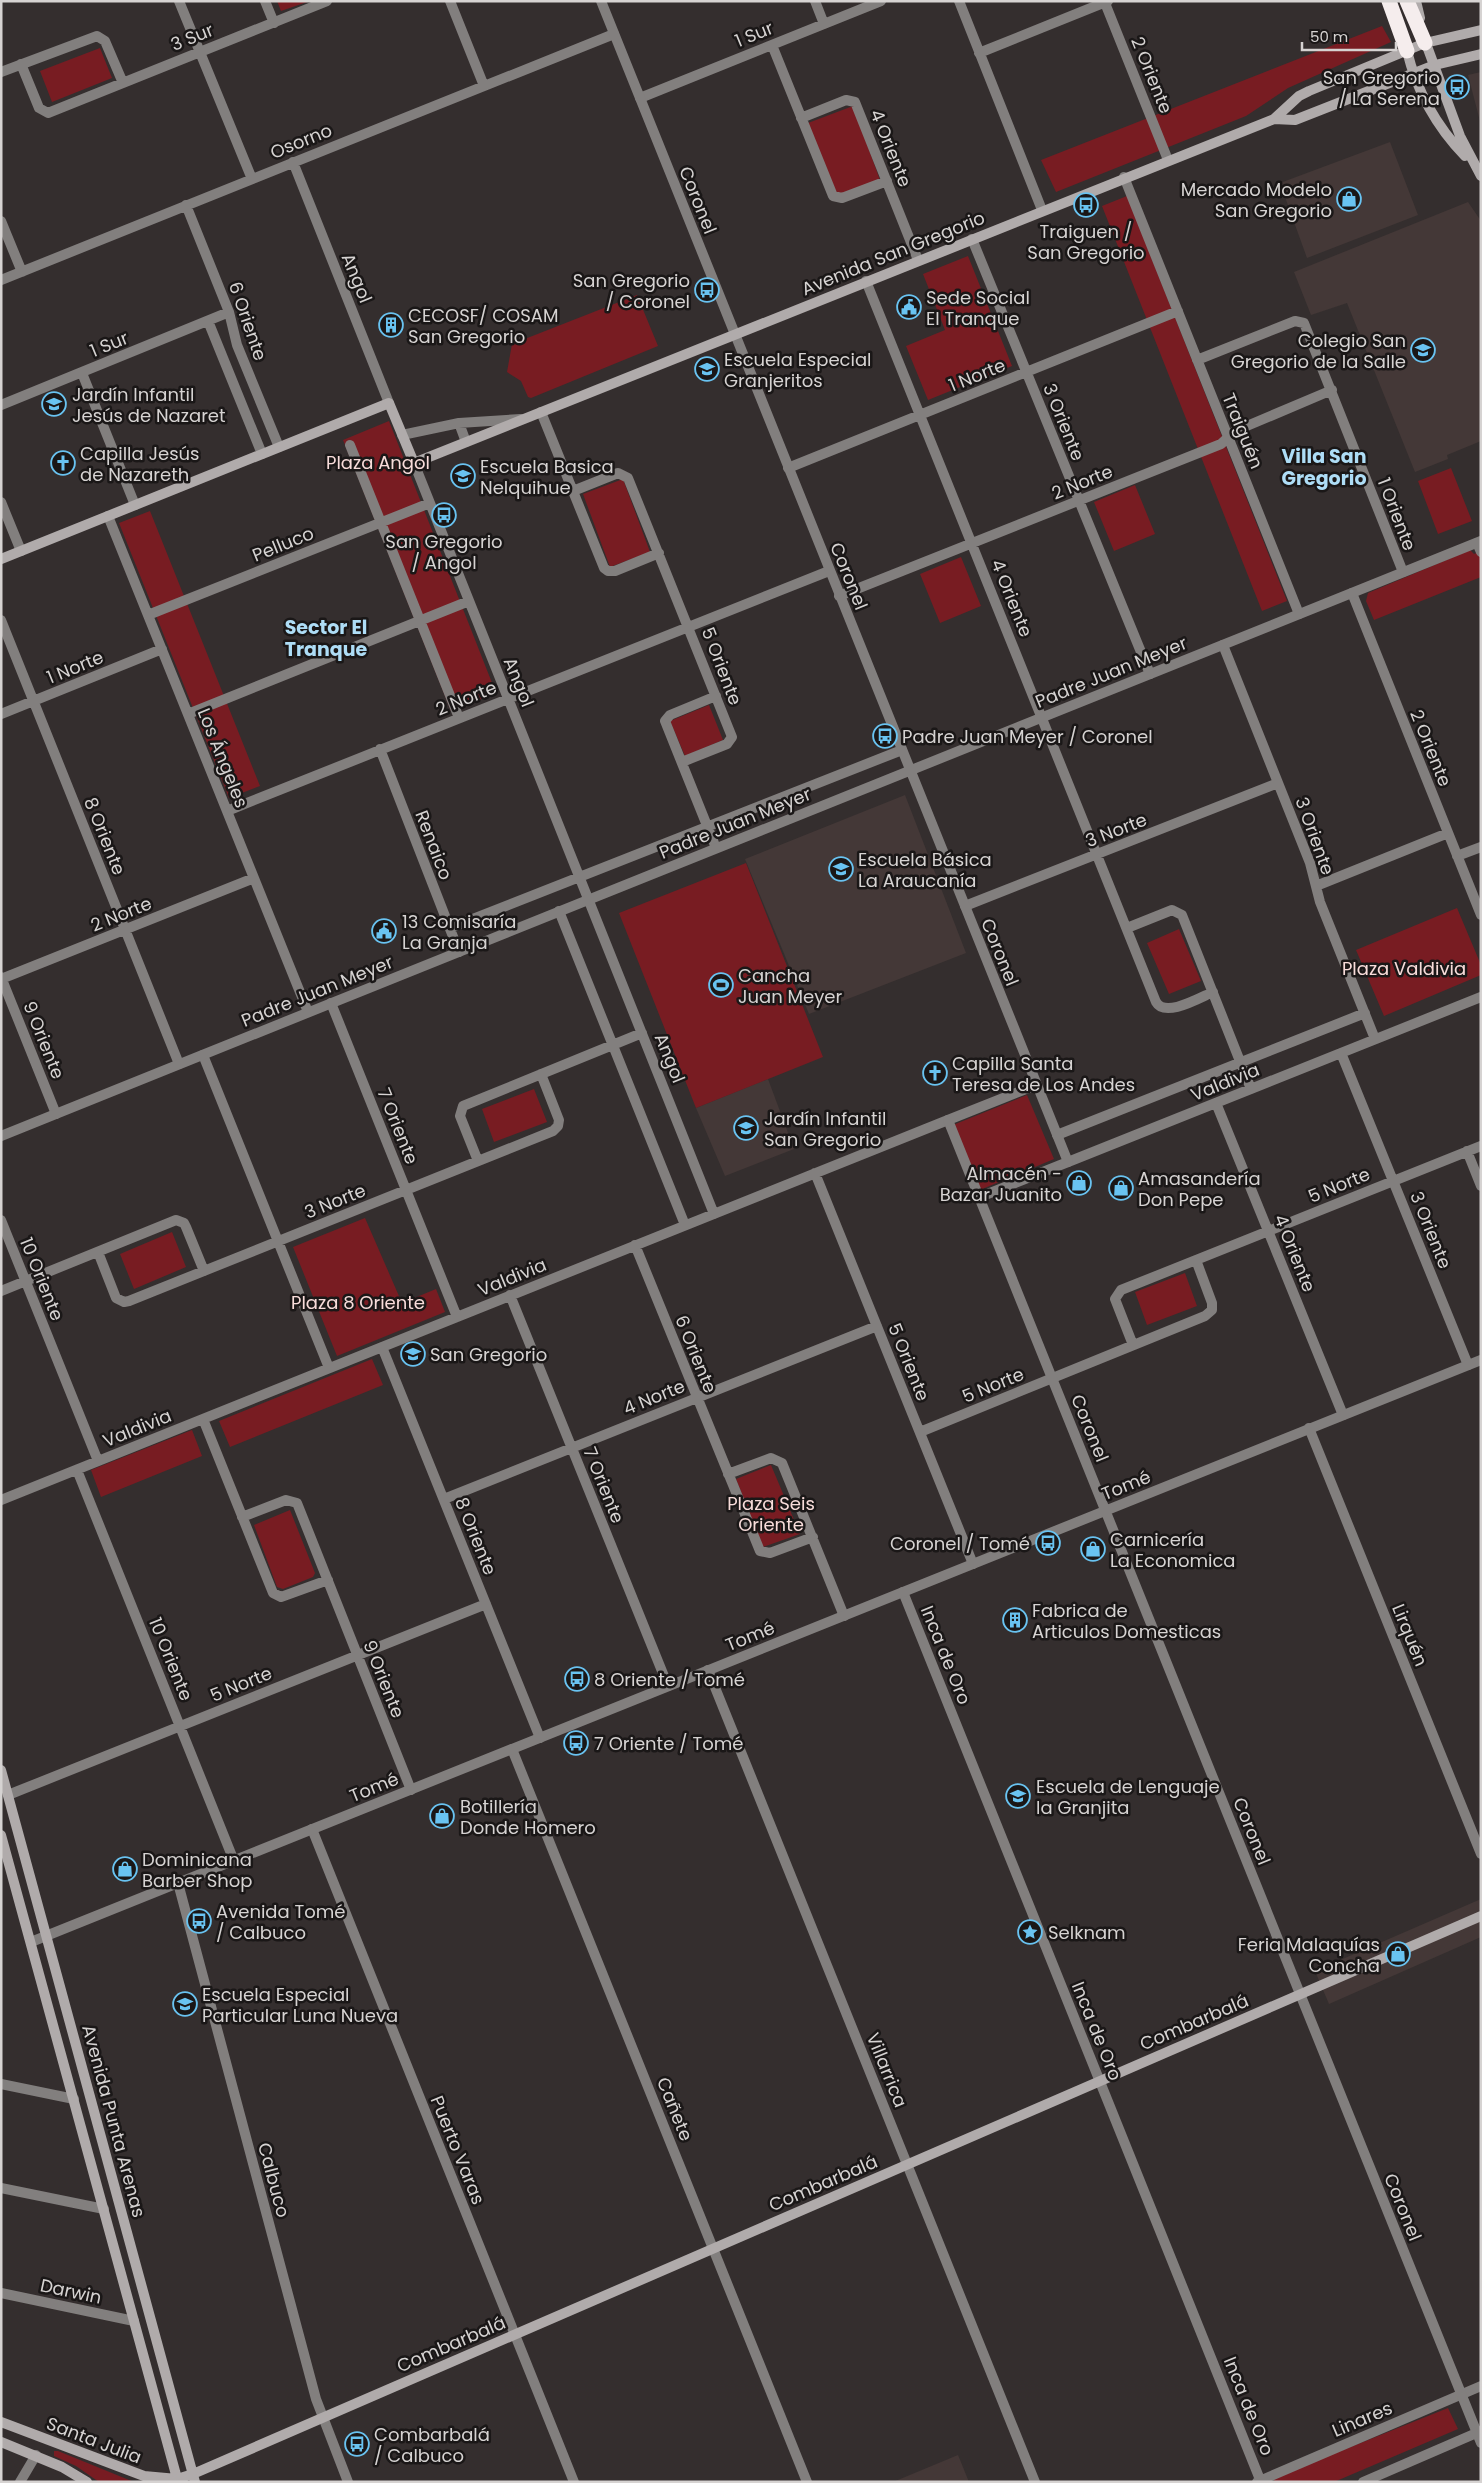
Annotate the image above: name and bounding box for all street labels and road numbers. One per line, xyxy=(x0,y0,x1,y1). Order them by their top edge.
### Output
street label: 1 Sur xyxy=(731,15,777,53)
street label: 3 Sur xyxy=(167,17,217,57)
street label: 2 Oriente xyxy=(1125,33,1179,117)
street label: 4 Oriente xyxy=(864,105,918,191)
street label: Osorno xyxy=(266,117,336,165)
street label: Coronel xyxy=(673,163,723,237)
street label: Avenida San Gregorio xyxy=(798,205,988,301)
street label: Angol xyxy=(336,249,378,307)
street label: 6 Oriente xyxy=(223,278,273,364)
street label: 1 Sur xyxy=(86,325,132,363)
street label: 1 Norte xyxy=(945,352,1009,398)
street label: 3 Oriente xyxy=(1037,380,1091,464)
street label: Traiguén xyxy=(1217,389,1269,473)
street label: 2 Norte xyxy=(1048,458,1116,506)
street label: 1 Oriente xyxy=(1372,474,1422,554)
street label: Pelluco xyxy=(248,520,318,568)
street label: Coronel xyxy=(824,539,874,613)
street label: 4 Oriente xyxy=(985,555,1039,641)
street label: 5 Oriente xyxy=(696,623,748,709)
street label: Padre Juan Meyer xyxy=(1031,630,1191,714)
street label: 1 Norte xyxy=(43,644,107,690)
street label: Angol xyxy=(498,653,540,711)
street label: 2 Norte xyxy=(432,674,500,722)
street label: Los Ángeles xyxy=(192,704,254,812)
street label: 2 Oriente xyxy=(1404,706,1458,790)
street label: Padre Juan Meyer xyxy=(655,781,815,865)
street label: 8 Oriente xyxy=(78,793,132,879)
street label: 3 Oriente xyxy=(1289,794,1341,878)
street label: Renaico xyxy=(409,807,459,883)
street label: 3 Norte xyxy=(1082,807,1150,853)
street label: 2 Norte xyxy=(87,890,155,938)
street label: Coronel xyxy=(975,915,1025,989)
street label: Padre Juan Meyer xyxy=(237,949,397,1033)
street label: 9 Oriente xyxy=(17,997,71,1083)
street label: Angol xyxy=(649,1029,691,1087)
street label: Valdivia xyxy=(1187,1057,1263,1107)
street label: 7 Oriente xyxy=(371,1084,425,1168)
street label: 5 Norte xyxy=(1304,1161,1374,1209)
street label: 3 Norte xyxy=(301,1177,369,1225)
street label: 3 Oriente xyxy=(1404,1188,1458,1272)
street label: 4 Oriente xyxy=(1268,1210,1322,1296)
street label: 10 Oriente xyxy=(14,1234,70,1324)
street label: Valdivia xyxy=(474,1252,550,1302)
street label: 6 Oriente xyxy=(669,1311,723,1397)
street label: 5 Oriente xyxy=(882,1319,936,1405)
street label: 5 Norte xyxy=(958,1361,1028,1409)
street label: 4 Norte xyxy=(619,1373,689,1421)
street label: Coronel xyxy=(1065,1391,1115,1465)
street label: Valdivia xyxy=(99,1403,175,1453)
street label: 7 Oriente xyxy=(577,1443,631,1527)
street label: Tomé xyxy=(1098,1464,1154,1506)
street label: 8 Oriente xyxy=(449,1493,503,1579)
street label: Lirquén xyxy=(1386,1600,1434,1670)
street label: Inca de Oro xyxy=(915,1602,977,1708)
street label: 10 Oriente xyxy=(143,1614,199,1704)
street label: Tomé xyxy=(722,1615,778,1657)
street label: 9 Oriente xyxy=(357,1636,411,1722)
street label: 5 Norte xyxy=(206,1660,276,1708)
street label: Tomé xyxy=(346,1766,402,1808)
street label: Coronel xyxy=(1227,1794,1277,1868)
street label: Inca de Oro xyxy=(1066,1978,1128,2084)
street label: Combarbalá xyxy=(1136,1988,1252,2056)
street label: Avenida Punta Arenas xyxy=(76,2022,152,2220)
street label: Villarrica xyxy=(861,2029,913,2111)
street label: Cañete xyxy=(651,2074,699,2144)
street label: Puerto Varas xyxy=(425,2092,491,2208)
street label: Calbuco xyxy=(252,2140,296,2220)
street label: Combarbalá xyxy=(765,2149,881,2217)
street label: Coronel xyxy=(1378,2170,1428,2244)
street label: Darwin xyxy=(38,2272,104,2310)
street label: Combarbalá xyxy=(393,2310,509,2378)
street label: Inca de Oro xyxy=(1218,2353,1280,2459)
street label: Linares xyxy=(1328,2395,1396,2443)
street label: Santa Julia xyxy=(43,2410,145,2470)

